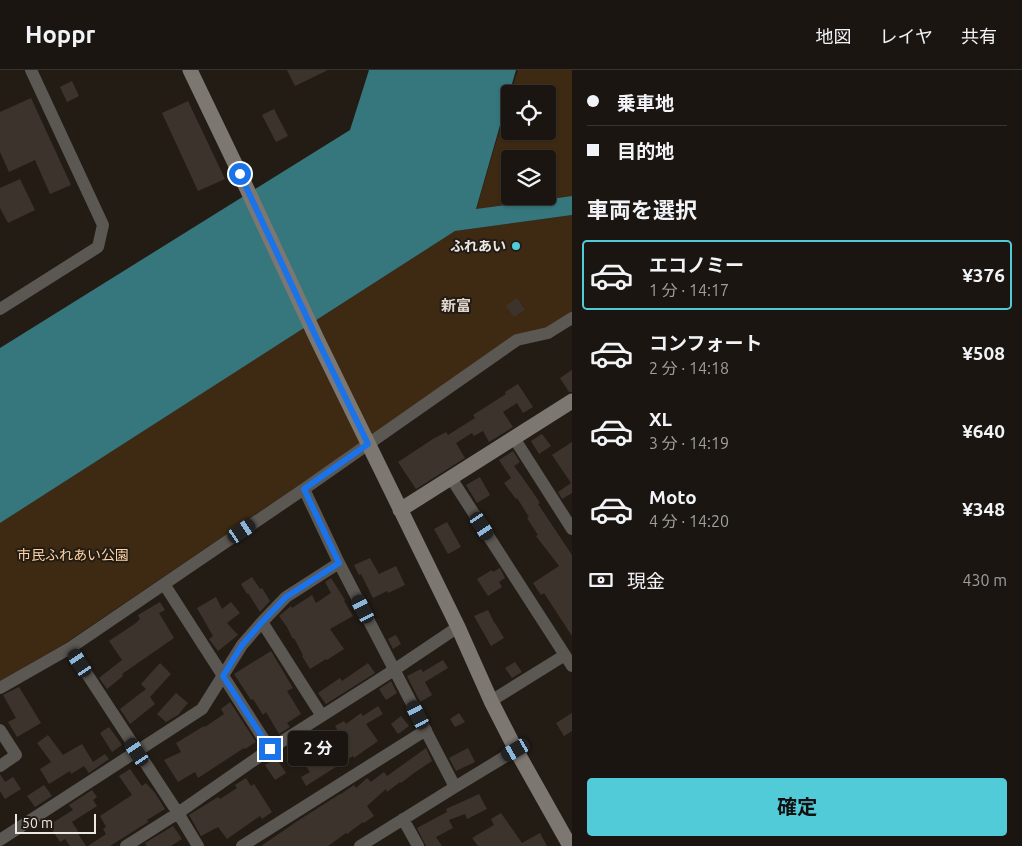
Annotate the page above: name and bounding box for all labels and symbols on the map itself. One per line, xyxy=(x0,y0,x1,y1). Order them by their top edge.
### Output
route start xyxy=(229,163,251,185)
place label: ふれあい xyxy=(450,238,506,254)
marker: ふれあい xyxy=(510,240,522,252)
district label: 新富 xyxy=(441,297,471,314)
car xyxy=(467,509,496,543)
car xyxy=(225,516,258,546)
park label: 市民ふれあい公園 xyxy=(17,547,129,563)
car xyxy=(349,592,376,626)
car xyxy=(65,646,94,680)
car xyxy=(404,698,431,732)
callout: 2 分 xyxy=(288,732,348,766)
car xyxy=(122,735,151,769)
car xyxy=(499,736,532,764)
route end xyxy=(259,738,281,760)
scale bar xyxy=(15,811,96,834)

